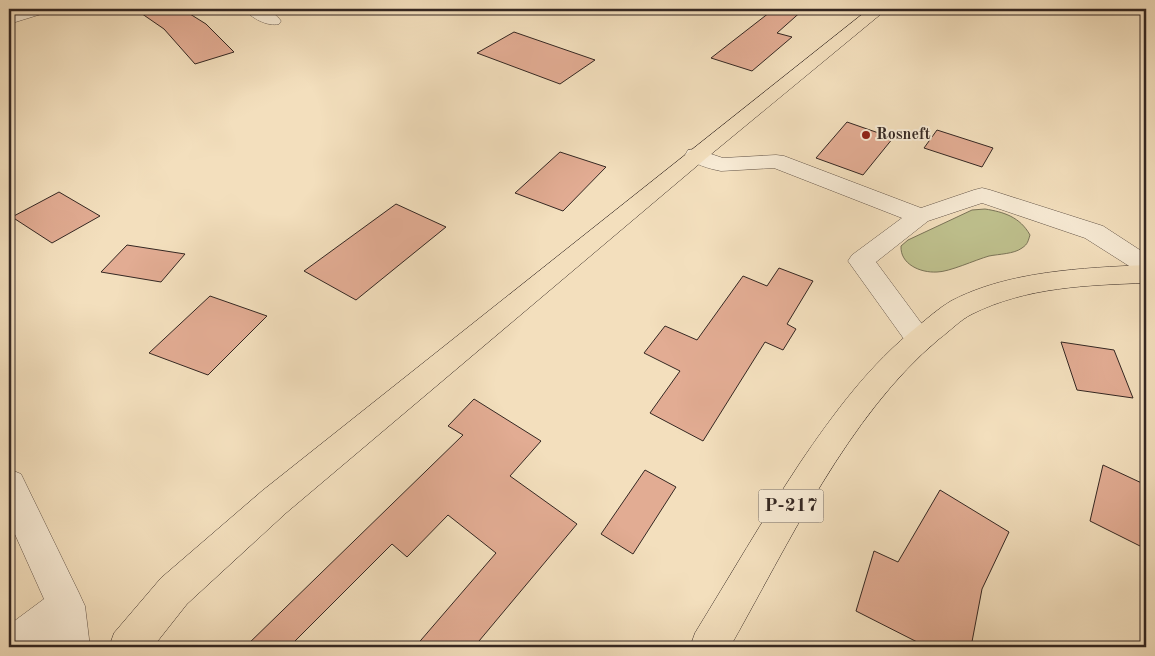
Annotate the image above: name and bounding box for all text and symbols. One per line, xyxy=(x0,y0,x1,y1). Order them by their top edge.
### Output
place label: Rosneft xyxy=(876,127,931,143)
marker: Rosneft xyxy=(860,129,872,141)
road number: Р-217 xyxy=(758,490,824,522)

